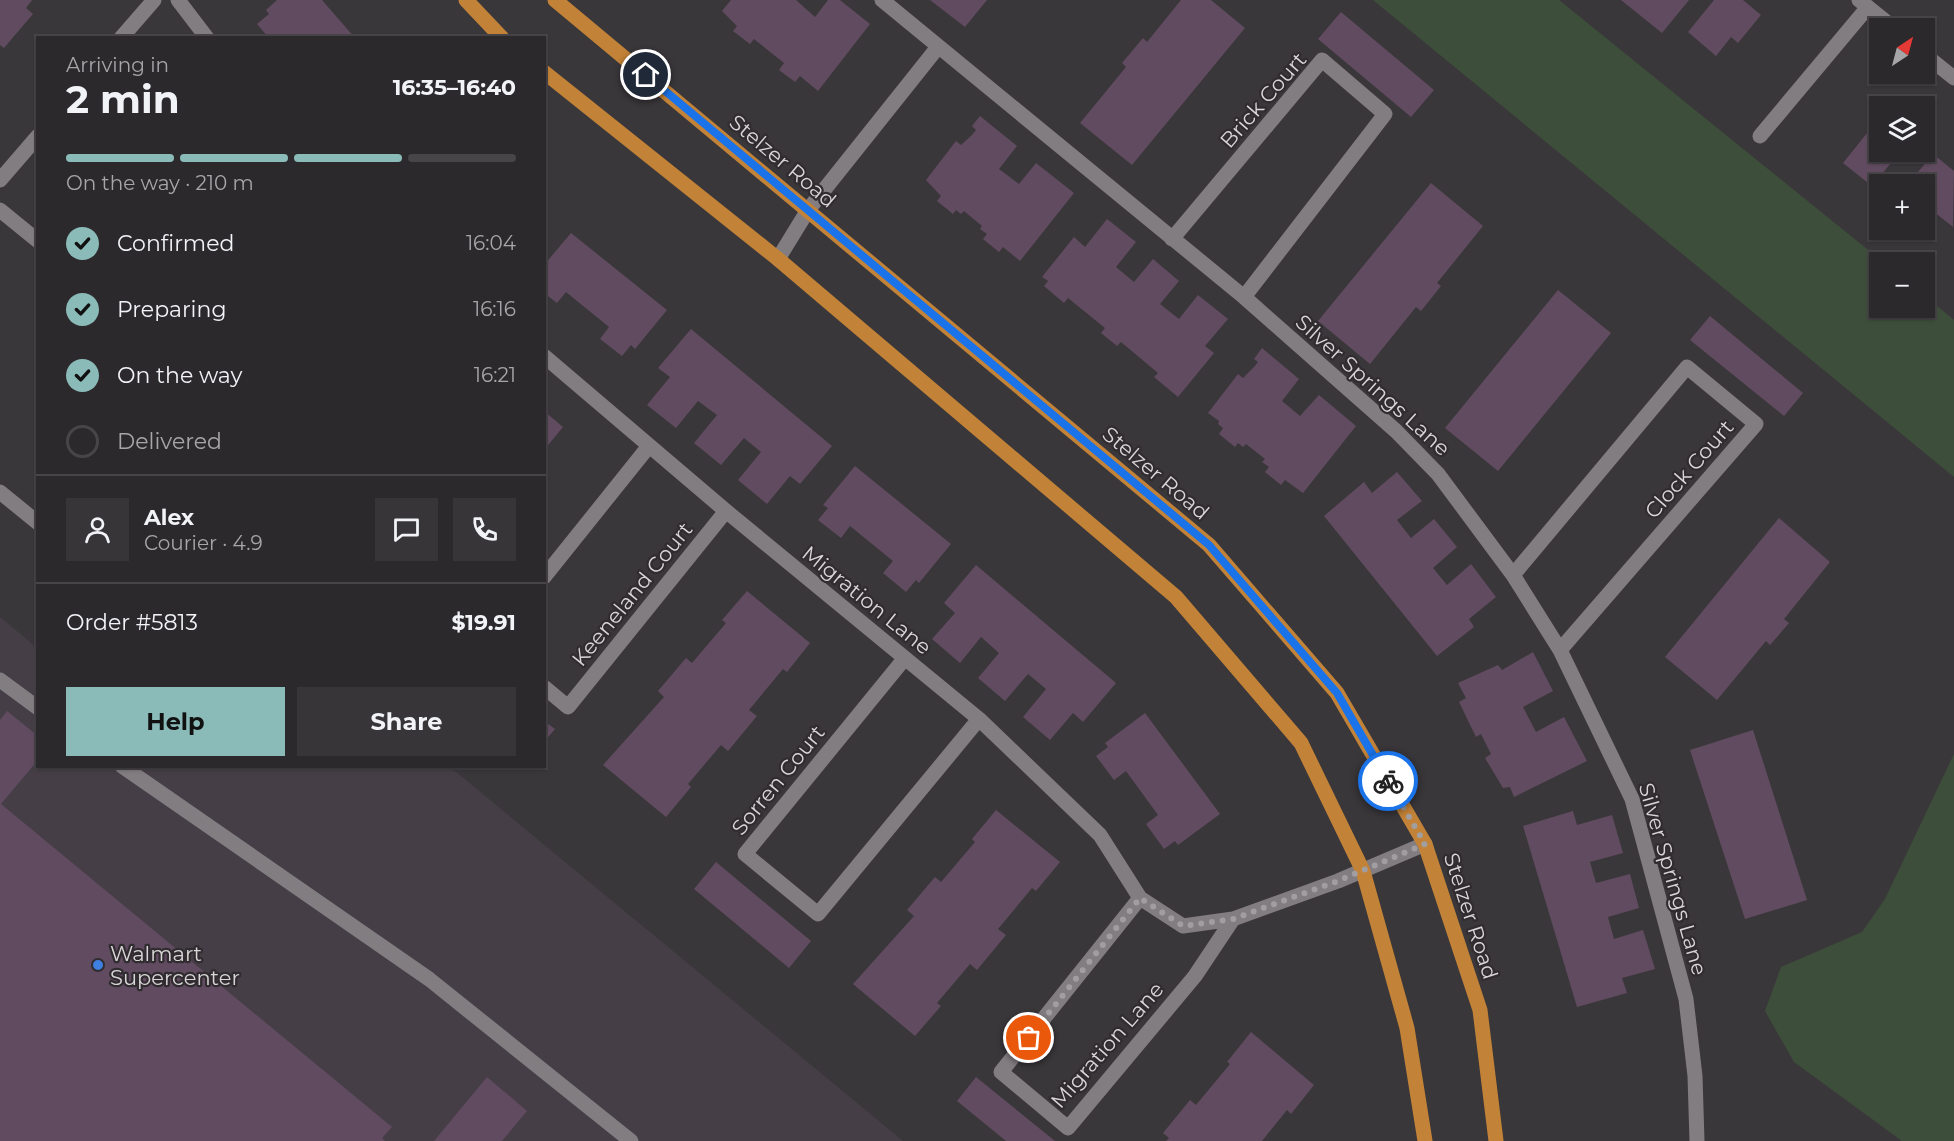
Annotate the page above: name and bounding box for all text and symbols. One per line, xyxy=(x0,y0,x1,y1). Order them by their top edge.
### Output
north arrow xyxy=(1869,18,1935,84)
map controls xyxy=(1869,18,1935,318)
street label: Brick Court xyxy=(1215,47,1311,153)
pin xyxy=(620,49,671,100)
text: Arriving in xyxy=(66,53,169,77)
icon: home xyxy=(629,58,662,91)
text: 16:35–16:40 xyxy=(393,74,516,101)
text: 2 min xyxy=(66,75,180,123)
button: layers xyxy=(1869,96,1935,162)
street label: Stelzer Road xyxy=(725,109,841,213)
text: On the way · 210 m xyxy=(66,171,254,195)
button: + xyxy=(1869,174,1935,240)
icon: check xyxy=(66,227,99,260)
text: Confirmed xyxy=(117,230,234,257)
text: 16:04 xyxy=(466,231,516,255)
button: − xyxy=(1869,252,1935,318)
icon: check xyxy=(66,293,99,326)
text: Preparing xyxy=(117,296,226,323)
text: 16:16 xyxy=(473,297,516,321)
street label: Silver Springs Lane xyxy=(1291,309,1455,461)
icon: check xyxy=(66,359,99,392)
text: On the way xyxy=(117,362,242,389)
text: 16:21 xyxy=(474,363,516,387)
street label: Clock Court xyxy=(1639,415,1739,523)
street label: Stelzer Road xyxy=(1098,421,1214,525)
text: Delivered xyxy=(117,428,222,455)
button: person xyxy=(66,498,129,561)
button: chat xyxy=(375,498,438,561)
button: phone xyxy=(453,498,516,561)
text: Alex xyxy=(144,504,194,531)
street label: Keeneland Court xyxy=(566,517,698,671)
text: Courier · 4.9 xyxy=(144,531,263,555)
street label: Migration Lane xyxy=(797,540,937,660)
text: Order #5813 xyxy=(66,609,198,636)
text: $19.91 xyxy=(452,609,516,636)
button: Help xyxy=(66,687,285,756)
button: Share xyxy=(297,687,516,756)
street label: Sorren Court xyxy=(726,720,830,840)
courier xyxy=(1358,751,1418,811)
icon: bike xyxy=(1372,765,1405,798)
street label: Silver Springs Lane xyxy=(1634,780,1712,978)
street label: Stelzer Road xyxy=(1439,850,1503,982)
place label: Walmart Supercenter xyxy=(110,941,240,990)
marker: Walmart Supercenter xyxy=(91,958,105,972)
street label: Migration Lane xyxy=(1045,977,1169,1113)
pin xyxy=(1003,1012,1054,1063)
icon: bag xyxy=(1012,1021,1045,1054)

